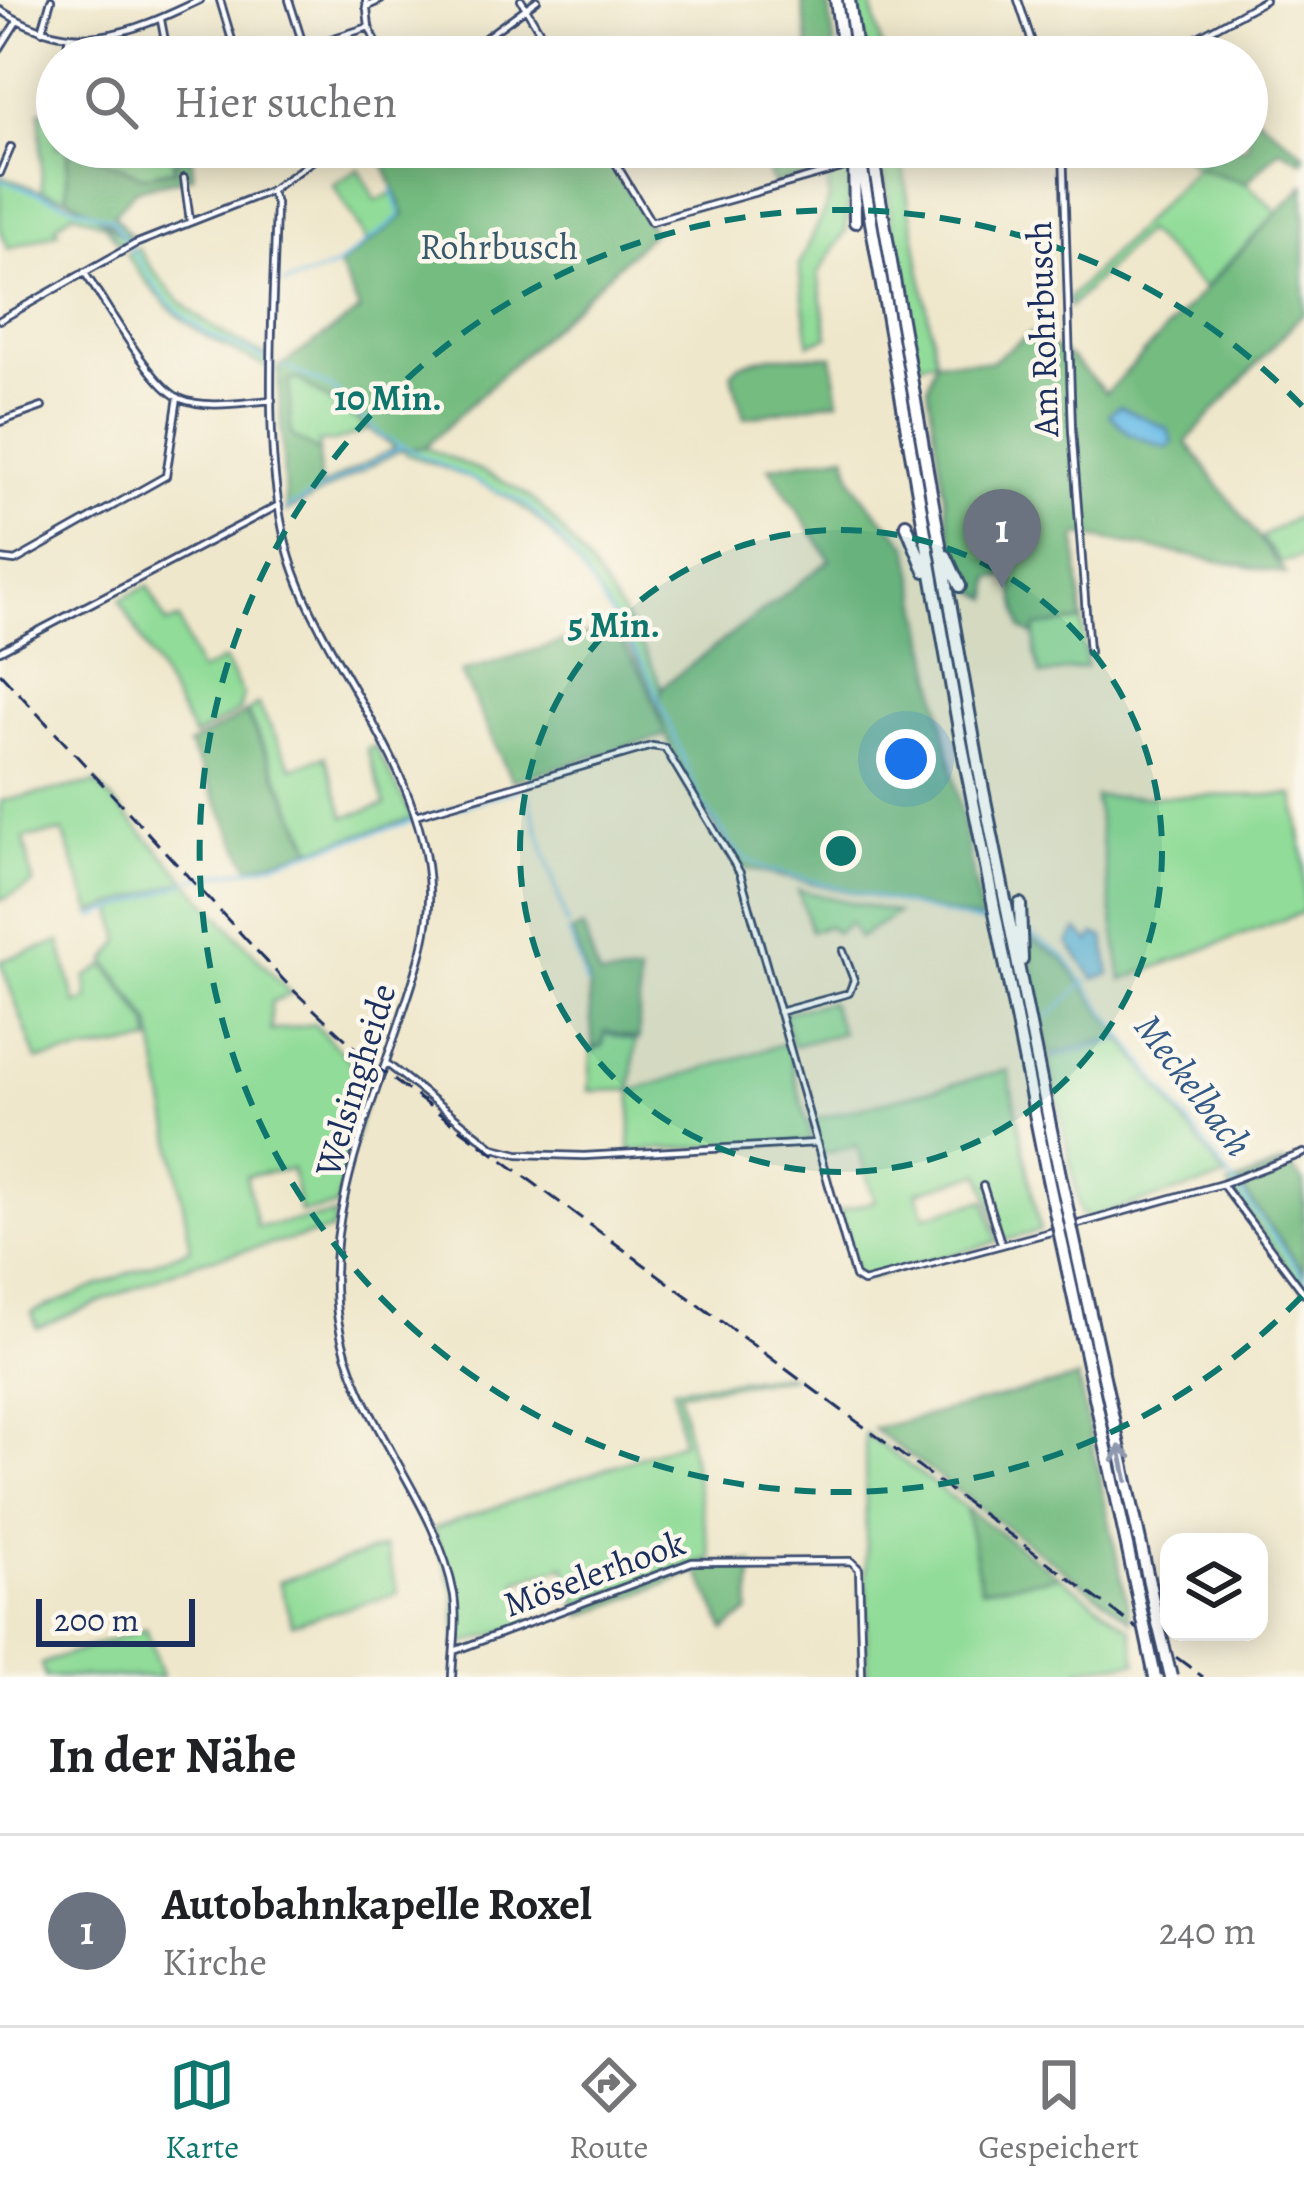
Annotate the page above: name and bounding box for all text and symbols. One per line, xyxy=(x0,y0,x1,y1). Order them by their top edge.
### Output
search box xyxy=(36,36,1268,168)
icon: search xyxy=(78,69,144,135)
text: Hier suchen xyxy=(174,71,397,133)
street label: Am Rohrbusch xyxy=(1014,220,1070,439)
park label: Rohrbusch xyxy=(420,222,578,271)
text: 10 Min. xyxy=(334,373,442,422)
pin: 1 xyxy=(963,489,1041,588)
text: 5 Min. xyxy=(568,600,660,649)
your location xyxy=(876,729,936,789)
centre of rings xyxy=(820,830,862,872)
street label: Welsingheide xyxy=(302,978,408,1183)
water label: Meckelbach xyxy=(1123,1002,1265,1168)
one-way arrow xyxy=(1111,1445,1133,1483)
street label: Möselerhook xyxy=(496,1517,692,1629)
map controls xyxy=(1160,1533,1268,1641)
button: layers xyxy=(1160,1533,1268,1641)
scale bar xyxy=(36,1593,195,1646)
text: 200 m xyxy=(54,1597,139,1642)
text: In der Nähe xyxy=(48,1720,297,1790)
text: Autobahnkapelle Roxel xyxy=(162,1873,592,1935)
text: 1 xyxy=(80,1904,94,1957)
text: 240 m xyxy=(1159,1904,1256,1957)
text: Kirche xyxy=(162,1935,267,1988)
tab: Karte xyxy=(165,2052,239,2169)
tab: Route xyxy=(569,2052,648,2169)
tab: Gespeichert xyxy=(978,2052,1139,2169)

